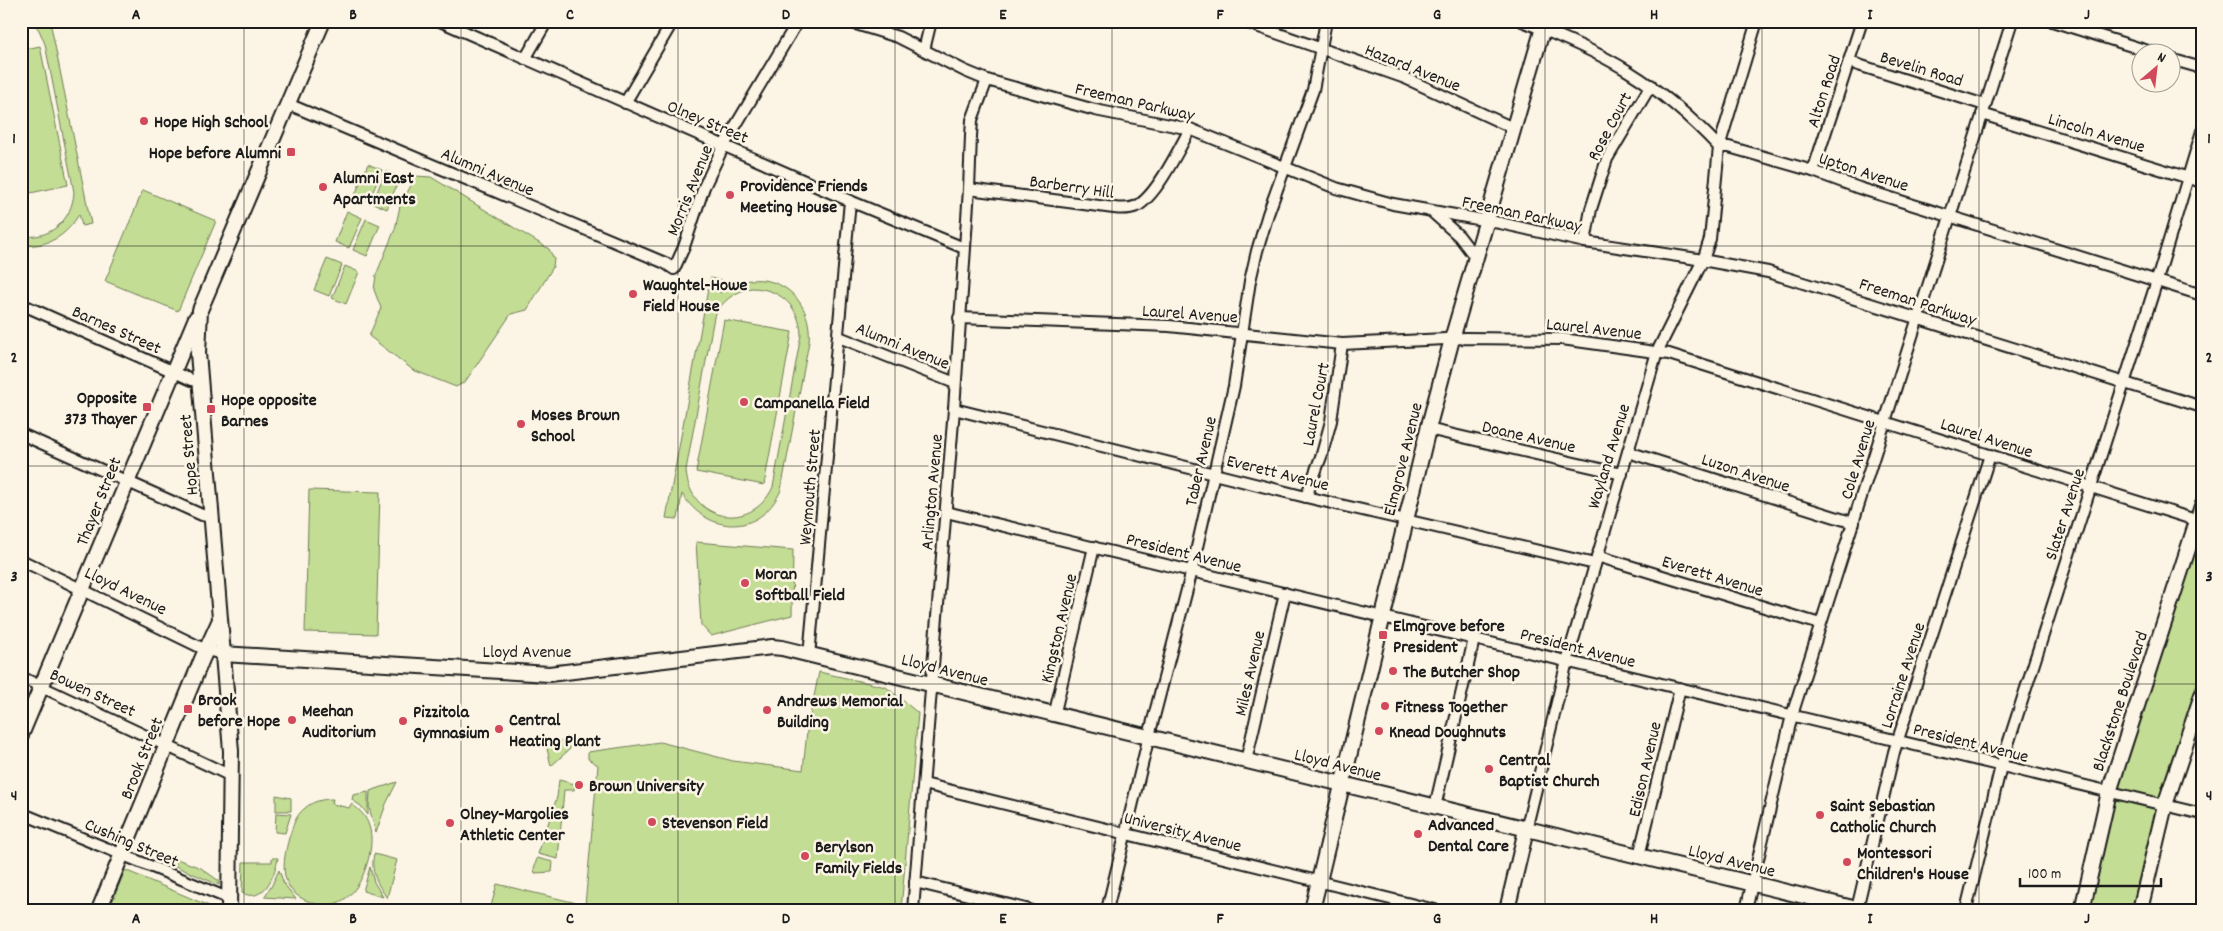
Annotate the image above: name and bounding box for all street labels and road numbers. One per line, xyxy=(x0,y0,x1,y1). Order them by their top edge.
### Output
street label: Hazard Avenue xyxy=(1360,39,1464,100)
street label: Bevelin Road xyxy=(1877,46,1966,95)
street label: Alton Road xyxy=(1802,52,1849,131)
street label: Freeman Parkway xyxy=(1072,78,1197,129)
street label: Rose Court xyxy=(1583,88,1640,166)
street label: Olney Street xyxy=(663,95,752,152)
street label: Lincoln Avenue xyxy=(2045,108,2148,161)
street label: Alumni Avenue xyxy=(436,142,538,204)
street label: Morris Avenue xyxy=(662,142,721,240)
street label: Upton Avenue xyxy=(1815,147,1912,200)
street label: Barberry Hill xyxy=(1028,170,1116,207)
street label: Freeman Parkway xyxy=(1459,191,1584,240)
street label: Freeman Parkway xyxy=(1855,273,1980,334)
street label: Barnes Street xyxy=(67,300,165,362)
street label: Laurel Avenue xyxy=(1141,300,1239,331)
street label: Laurel Avenue xyxy=(1545,313,1643,348)
street label: Alumni Avenue xyxy=(851,317,953,378)
street label: Laurel Court xyxy=(1297,360,1338,448)
street label: Elmgrove Avenue xyxy=(1378,400,1431,519)
street label: Wayland Avenue xyxy=(1583,401,1638,512)
street label: Hope Street xyxy=(174,413,206,496)
street label: Laurel Avenue xyxy=(1937,413,2036,466)
street label: Taber Avenue xyxy=(1180,414,1225,509)
street label: Doane Avenue xyxy=(1479,416,1578,461)
street label: Cole Avenue xyxy=(1835,417,1883,503)
street label: Weymouth Street xyxy=(794,428,829,546)
street label: Arlington Avenue xyxy=(916,433,951,551)
street label: Luzon Avenue xyxy=(1698,448,1793,500)
street label: Everett Avenue xyxy=(1223,450,1331,499)
street label: Thayer Street xyxy=(71,454,130,550)
street label: Slater Avenue xyxy=(2040,466,2093,564)
street label: President Avenue xyxy=(1123,528,1244,581)
street label: Everett Avenue xyxy=(1658,550,1766,605)
street label: Lloyd Avenue xyxy=(80,562,170,623)
street label: Kingston Avenue xyxy=(1036,571,1085,686)
street label: Lorraine Avenue xyxy=(1875,619,1933,732)
street label: President Avenue xyxy=(1517,623,1638,676)
street label: Miles Avenue xyxy=(1229,628,1273,719)
street label: Blackstone Boulevard xyxy=(2087,628,2156,775)
street label: Lloyd Avenue xyxy=(483,641,571,666)
street label: Lloyd Avenue xyxy=(898,649,991,694)
street label: Bowen Street xyxy=(45,663,139,725)
street label: Brook Street xyxy=(116,714,171,804)
street label: President Avenue xyxy=(1910,718,2031,771)
street label: Edison Avenue xyxy=(1623,719,1670,820)
street label: Lloyd Avenue xyxy=(1291,744,1384,789)
street label: University Avenue xyxy=(1121,807,1244,860)
street label: Cushing Street xyxy=(80,813,182,875)
street label: Lloyd Avenue xyxy=(1685,840,1778,885)

